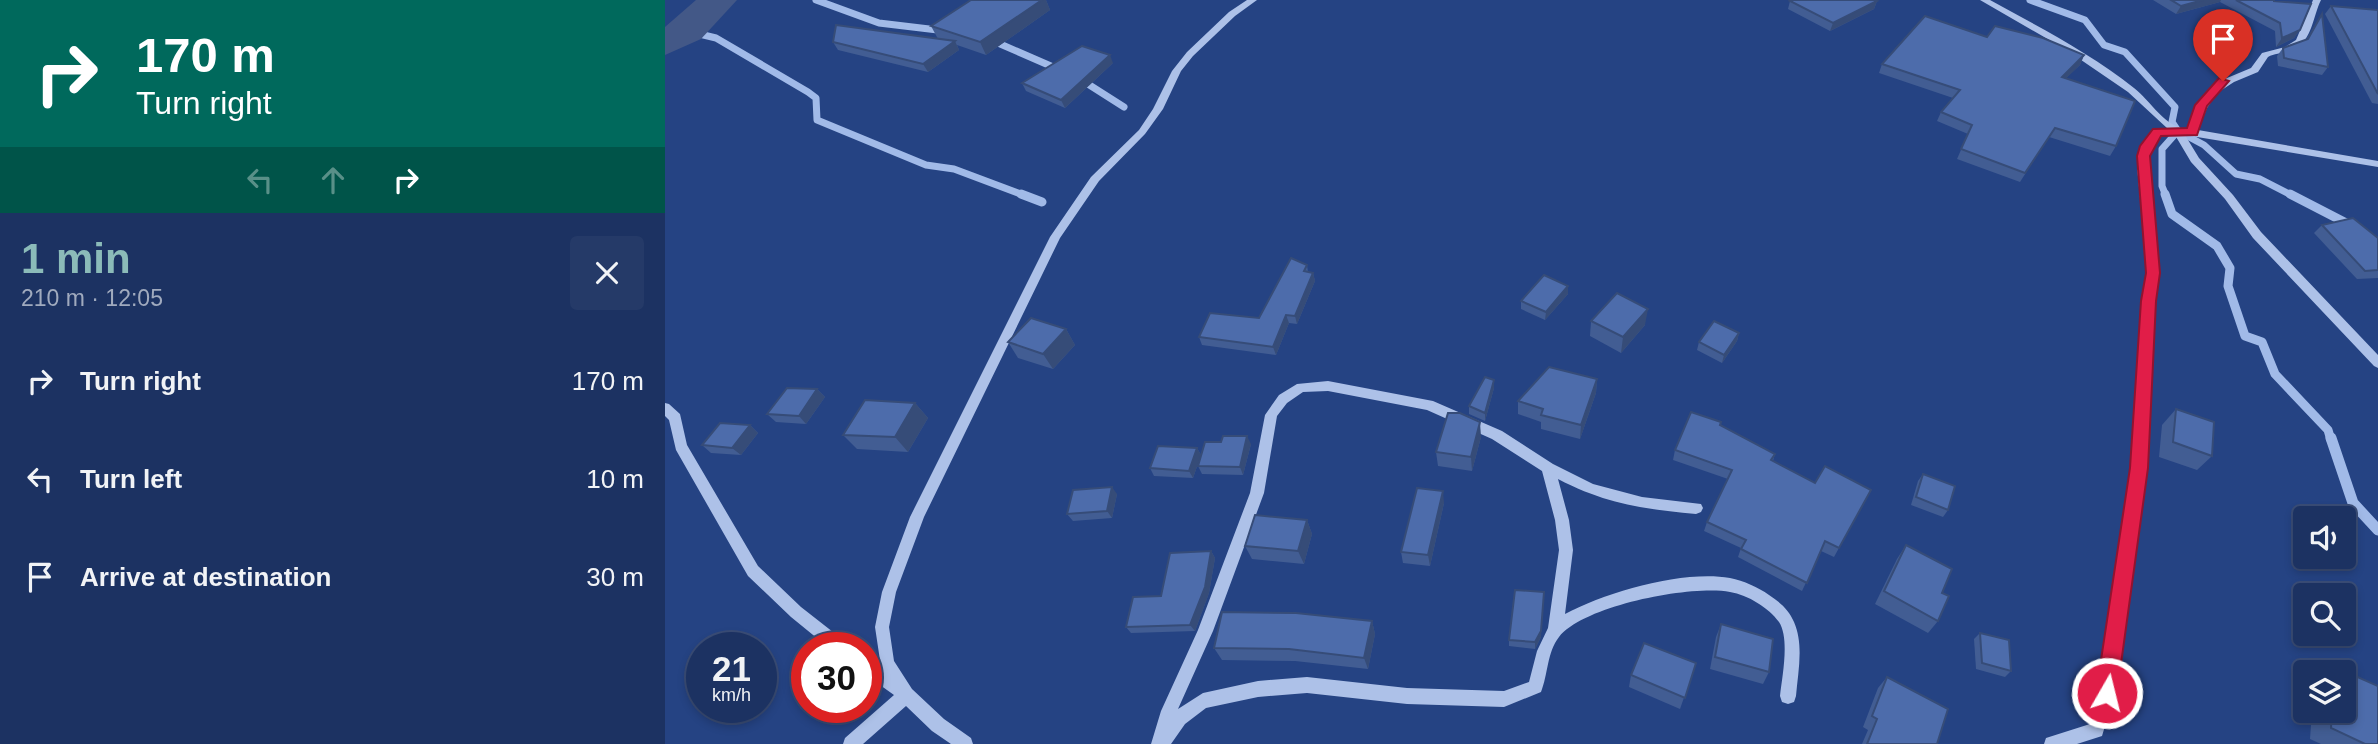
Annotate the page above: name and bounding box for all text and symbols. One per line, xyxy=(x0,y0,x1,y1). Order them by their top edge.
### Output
pin xyxy=(2193,9,2253,81)
icon: arrive xyxy=(2204,20,2242,58)
icon: right xyxy=(21,28,112,119)
text: 170 m xyxy=(136,28,275,82)
text: Turn right xyxy=(136,85,272,121)
icon: left xyxy=(241,161,279,199)
icon: ahead xyxy=(314,161,352,199)
icon: right xyxy=(387,161,425,199)
text: 1 min xyxy=(21,235,131,282)
button: close xyxy=(570,236,644,310)
text: 210 m · 12:05 xyxy=(21,285,163,311)
icon: right xyxy=(21,362,59,400)
text: Turn right xyxy=(80,366,201,396)
text: 170 m xyxy=(572,366,644,396)
icon: left xyxy=(21,460,59,498)
text: Turn left xyxy=(80,464,182,494)
text: 10 m xyxy=(586,464,644,494)
map controls xyxy=(2293,506,2356,723)
button: sound xyxy=(2293,506,2356,569)
icon: arrive xyxy=(21,558,59,596)
text: Arrive at destination xyxy=(80,562,331,592)
text: 30 m xyxy=(586,562,644,592)
button: search xyxy=(2293,583,2356,646)
speed limit sign: 30 xyxy=(791,632,882,723)
text: 21 xyxy=(712,649,751,688)
position arrow xyxy=(2070,656,2144,730)
button: layers xyxy=(2293,660,2356,723)
text: km/h xyxy=(712,685,751,705)

